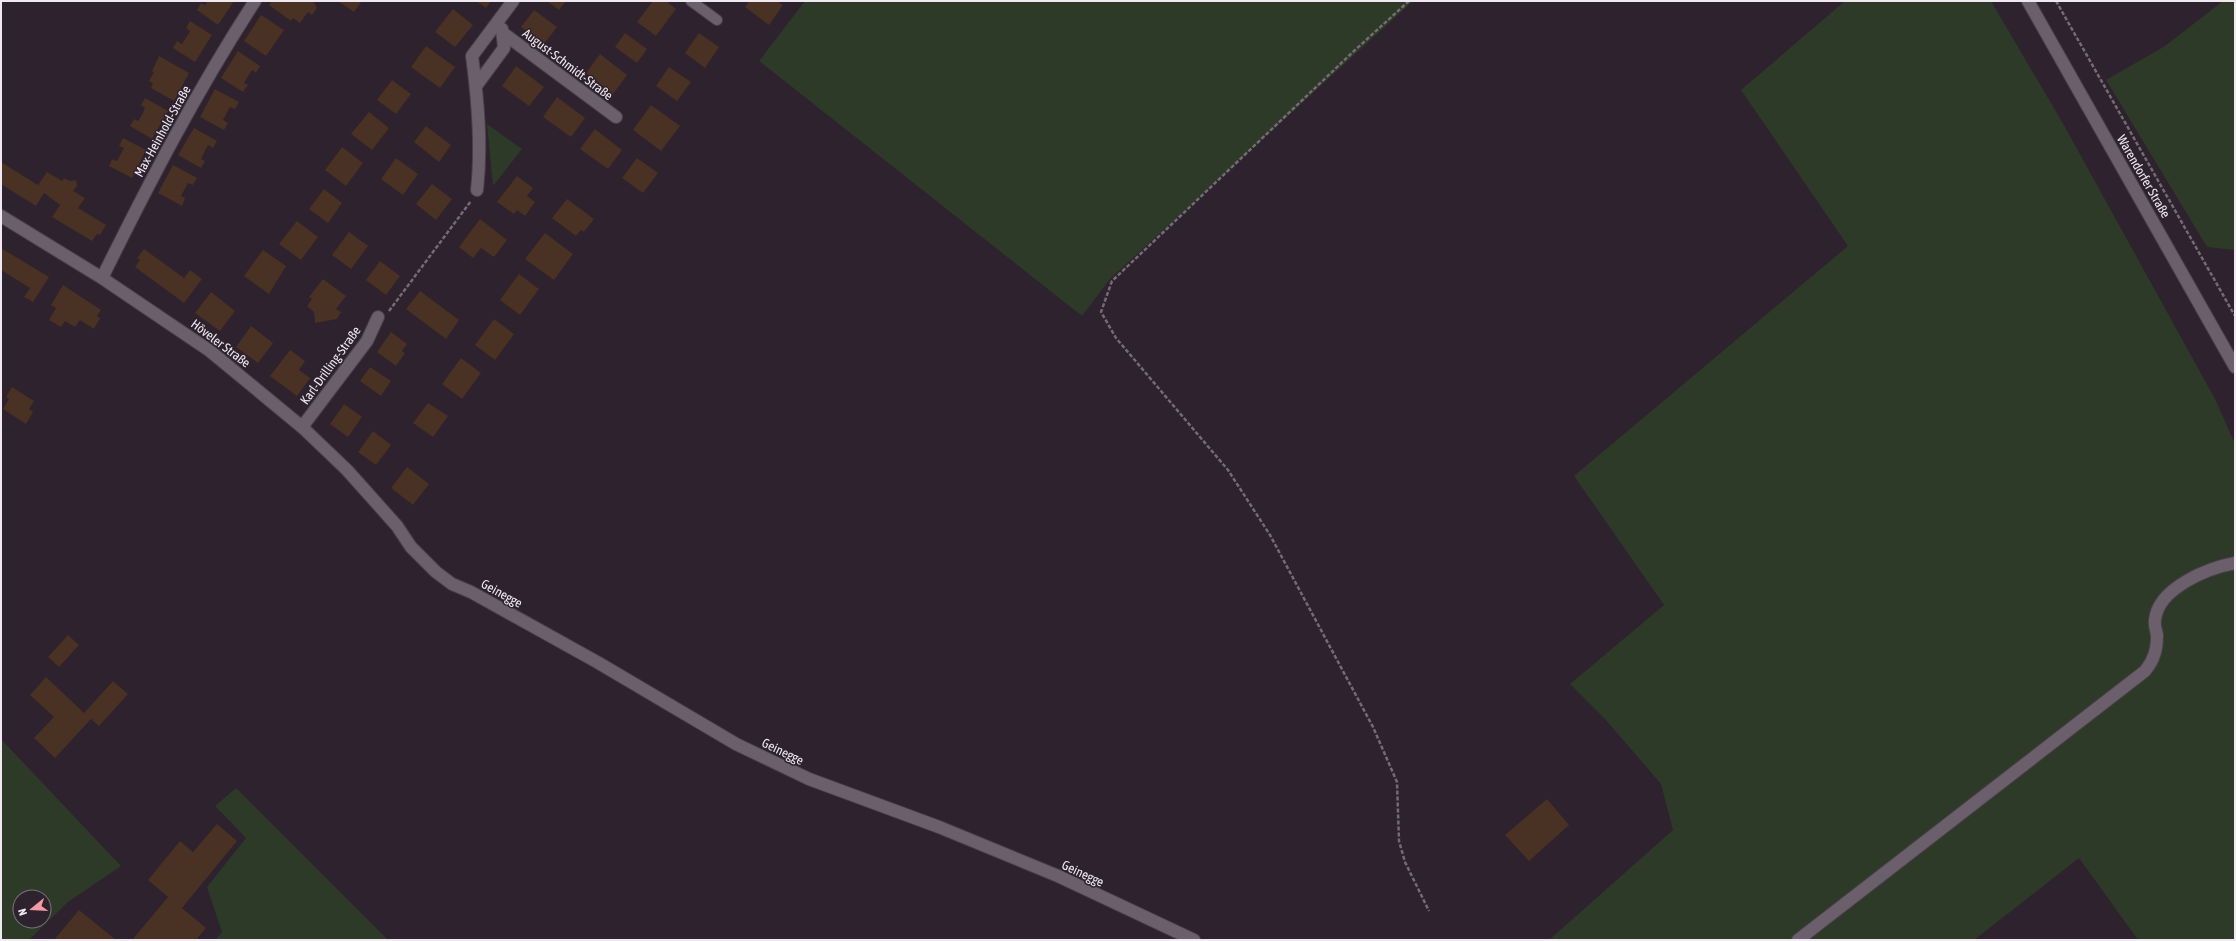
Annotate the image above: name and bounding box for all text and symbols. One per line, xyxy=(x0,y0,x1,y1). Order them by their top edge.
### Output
street label: August-Schmidt-Straße xyxy=(520,26,616,103)
street label: Max-Heinhold-Straße xyxy=(131,83,194,179)
street label: Warendorfer Straße xyxy=(2114,132,2173,220)
street label: Höveler Straße xyxy=(188,316,253,371)
street label: Karl-Drilling-Straße xyxy=(297,323,364,407)
street label: Geinegge xyxy=(479,576,525,611)
street label: Geinegge xyxy=(759,735,806,768)
street label: Geinegge xyxy=(1059,857,1106,890)
north arrow xyxy=(12,889,52,929)
text: N xyxy=(16,907,29,917)

